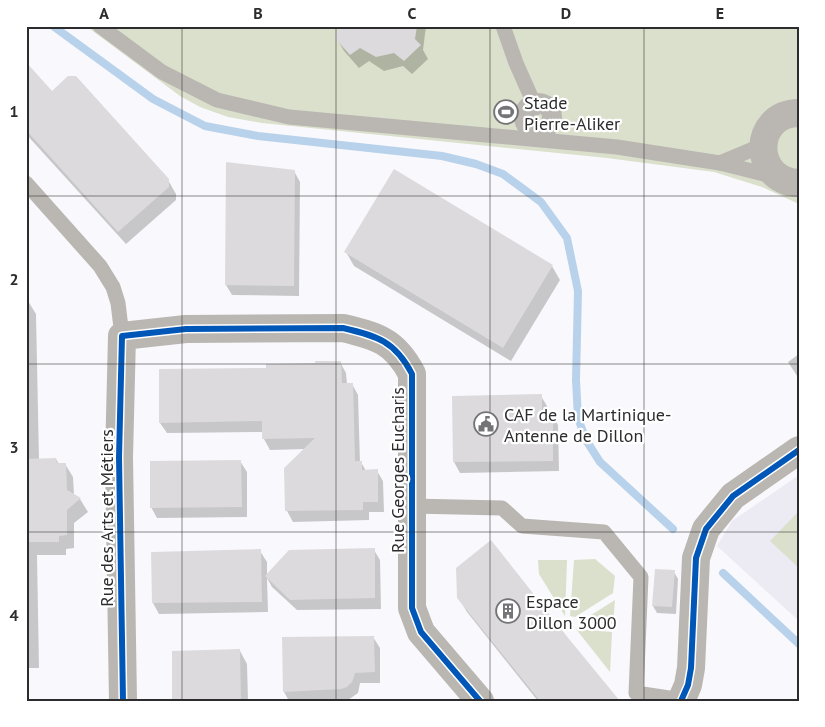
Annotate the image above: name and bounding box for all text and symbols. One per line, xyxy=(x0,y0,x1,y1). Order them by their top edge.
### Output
text: A xyxy=(99,3,109,23)
text: B xyxy=(253,3,263,23)
text: C xyxy=(408,3,417,23)
text: D xyxy=(561,3,571,23)
text: E xyxy=(716,3,724,23)
place label: Stade Pierre-Aliker xyxy=(524,91,620,135)
sports icon: Stade Pierre-Aliker xyxy=(493,99,519,125)
text: 1 xyxy=(9,101,19,121)
text: 2 xyxy=(9,269,19,289)
street label: Rue Georges Eucharis xyxy=(386,387,409,553)
place label: CAF de la Martinique- Antenne de Dillon xyxy=(504,403,671,447)
public building icon: CAF de la Martinique- Antenne de Dillon xyxy=(473,411,499,437)
street label: Rue des Arts et Métiers xyxy=(95,429,118,607)
text: 3 xyxy=(9,437,19,457)
place label: Espace Dillon 3000 xyxy=(526,590,617,634)
building icon: Espace Dillon 3000 xyxy=(495,598,521,624)
text: 4 xyxy=(9,605,19,625)

